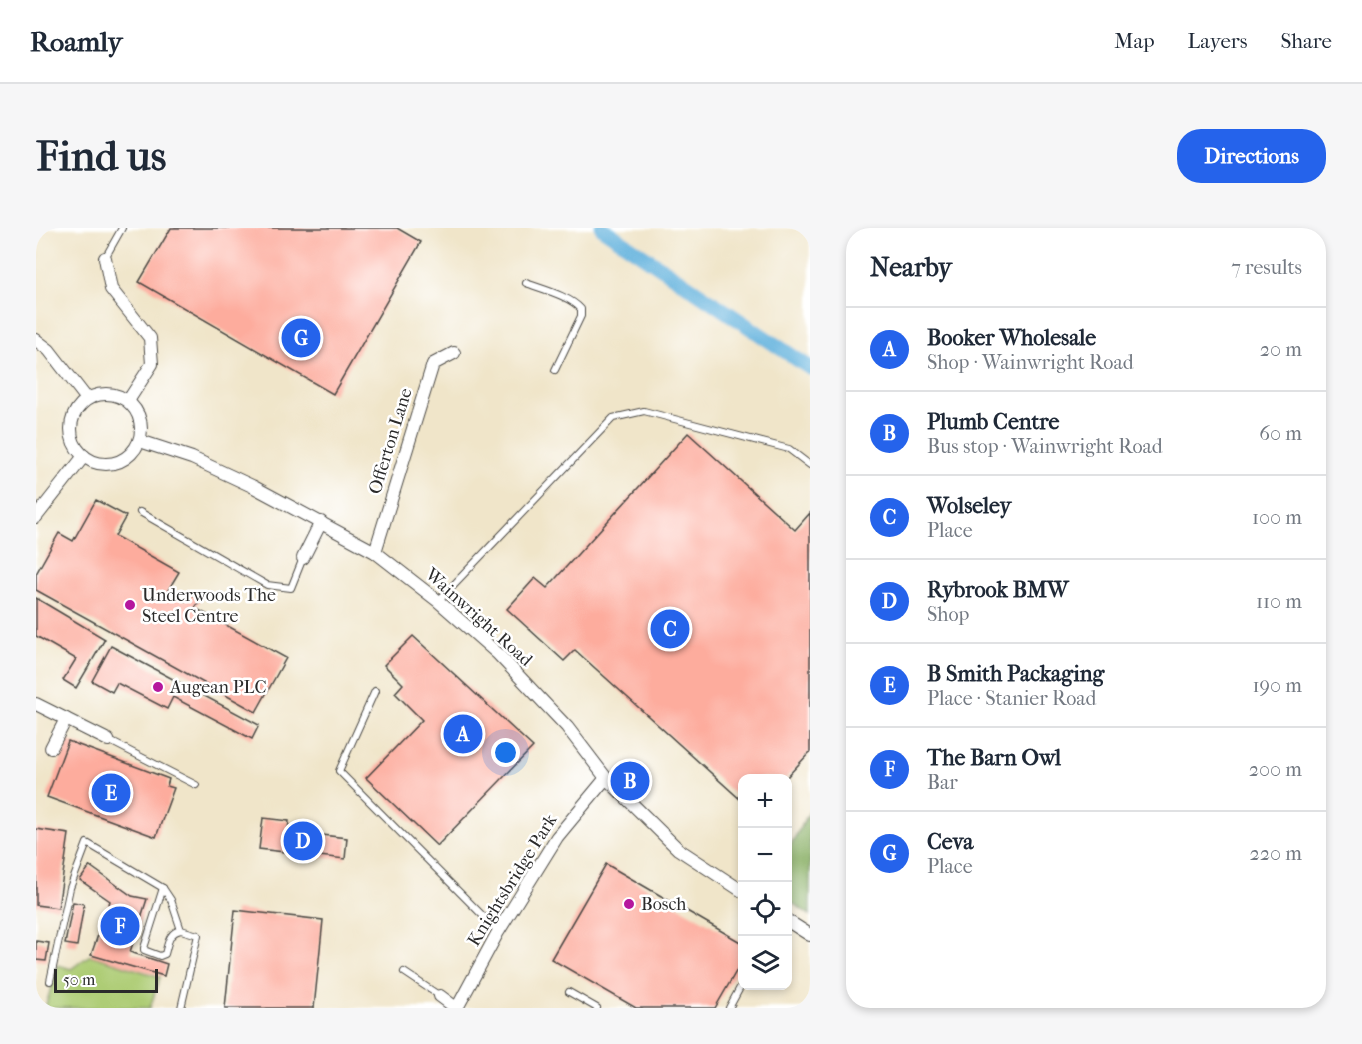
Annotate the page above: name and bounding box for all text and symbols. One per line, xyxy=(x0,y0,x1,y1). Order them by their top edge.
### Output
text: Roamly xyxy=(30,25,122,58)
text: Map xyxy=(1114,29,1155,53)
text: Layers xyxy=(1188,29,1247,53)
text: Share xyxy=(1280,29,1332,53)
button: Directions xyxy=(1177,129,1326,183)
text: Find us xyxy=(36,132,166,181)
text: Nearby xyxy=(870,252,952,283)
text: 7 results xyxy=(1231,256,1302,279)
pin: G xyxy=(282,316,320,360)
text: Booker Wholesale xyxy=(927,325,1096,351)
text: A xyxy=(883,338,896,361)
text: 20 m xyxy=(1260,338,1302,361)
text: Shop · Wainwright Road xyxy=(927,351,1134,374)
street label: Offerton Lane xyxy=(364,386,417,497)
text: Plumb Centre xyxy=(927,409,1059,435)
text: B xyxy=(883,422,896,445)
text: 60 m xyxy=(1259,422,1302,445)
text: Bus stop · Wainwright Road xyxy=(927,435,1163,458)
text: Wolseley xyxy=(927,493,1011,519)
text: C xyxy=(883,506,896,529)
text: 100 m xyxy=(1252,506,1302,529)
text: Place xyxy=(927,519,973,542)
street label: Wainwright Road xyxy=(420,563,537,671)
text: Rybrook BMW xyxy=(927,577,1069,603)
place label: Underwoods The Steel Centre xyxy=(142,585,276,627)
text: D xyxy=(882,590,897,613)
text: 110 m xyxy=(1256,590,1302,613)
marker: Underwoods The Steel Centre xyxy=(123,598,137,612)
text: Shop xyxy=(927,603,969,626)
pin: C xyxy=(650,606,690,652)
text: B Smith Packaging xyxy=(927,661,1104,687)
text: E xyxy=(883,674,896,697)
text: 190 m xyxy=(1252,674,1302,697)
place label: Augean PLC xyxy=(169,677,267,698)
marker: Augean PLC xyxy=(151,680,165,694)
text: Place · Stanier Road xyxy=(927,687,1096,710)
pin: A xyxy=(444,712,482,756)
your location xyxy=(491,738,520,767)
text: The Barn Owl xyxy=(927,745,1061,771)
pin: B xyxy=(610,758,650,804)
text: F xyxy=(884,758,895,781)
text: 200 m xyxy=(1249,758,1302,781)
pin: E xyxy=(92,770,130,816)
text: Bar xyxy=(927,771,958,794)
map controls xyxy=(738,774,792,990)
button: + xyxy=(738,774,792,828)
street label: Knightsbridge Park xyxy=(463,810,562,950)
pin: D xyxy=(284,818,322,864)
button: − xyxy=(738,828,792,882)
text: Ceva xyxy=(927,829,973,855)
text: G xyxy=(882,842,897,865)
text: 220 m xyxy=(1249,842,1302,865)
text: Place xyxy=(927,855,973,878)
button: locate xyxy=(738,882,792,936)
place label: Bosch xyxy=(641,894,686,915)
marker: Bosch xyxy=(622,897,636,911)
pin: F xyxy=(100,904,140,948)
button: layers xyxy=(738,936,792,990)
scale bar xyxy=(54,966,158,994)
text: 50 m xyxy=(63,970,95,989)

